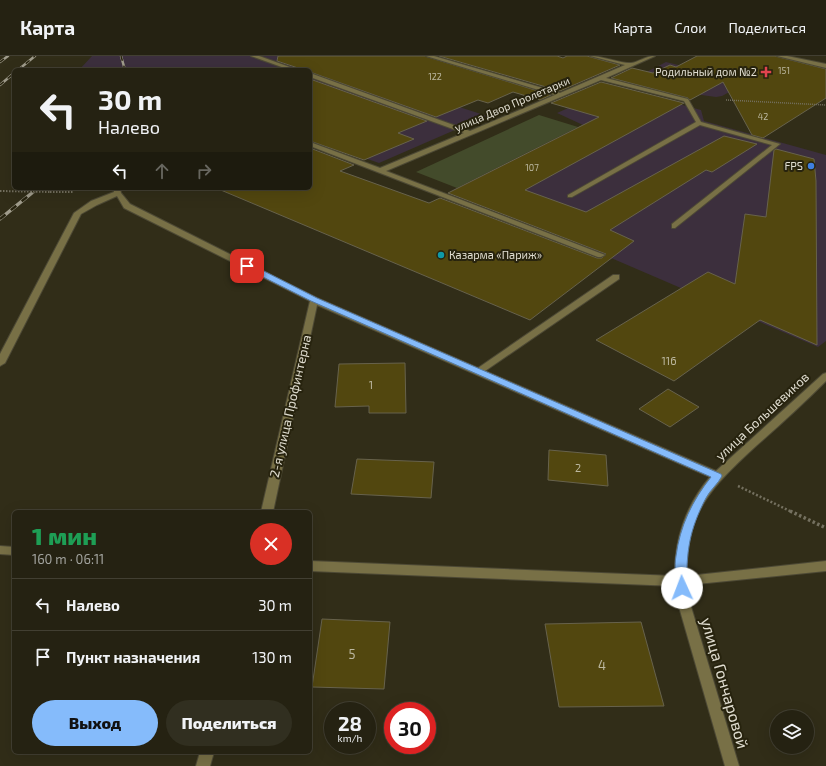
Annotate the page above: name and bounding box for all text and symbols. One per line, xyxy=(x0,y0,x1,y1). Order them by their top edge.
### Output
text: Карта xyxy=(20,16,75,39)
text: Карта xyxy=(613,19,652,36)
text: Слои xyxy=(674,19,706,36)
text: Поделиться xyxy=(728,19,806,36)
place label: Родильный дом №2 xyxy=(655,65,757,78)
house number: 151 xyxy=(778,65,790,76)
marker: Родильный дом №2 xyxy=(760,66,772,78)
house number: 122 xyxy=(428,71,442,82)
street label: улица Двор Пролетарки xyxy=(452,73,572,135)
text: 30 m xyxy=(98,82,162,116)
icon: left xyxy=(32,84,84,136)
house number: 42 xyxy=(758,111,768,122)
text: Налево xyxy=(98,116,160,138)
place label: FPS xyxy=(784,159,803,172)
icon: left xyxy=(109,160,131,182)
icon: ahead xyxy=(151,160,173,182)
icon: right xyxy=(193,160,215,182)
marker: FPS xyxy=(806,161,816,171)
house number: 107 xyxy=(525,162,539,173)
place label: Казарма «Париж» xyxy=(449,248,542,261)
pin xyxy=(230,249,264,283)
marker: Казарма «Париж» xyxy=(436,250,446,260)
icon: arrive xyxy=(236,255,258,277)
street label: 2-я улица Профинтерна xyxy=(266,333,314,479)
house number: 116 xyxy=(661,354,677,367)
street label: улица Большевиков xyxy=(712,368,812,464)
house number: 1 xyxy=(369,378,373,391)
house number: 2 xyxy=(575,461,581,474)
text: 1 мин xyxy=(32,521,97,550)
button: close xyxy=(250,523,292,565)
text: 160 m · 06:11 xyxy=(32,551,104,567)
position arrow xyxy=(661,567,703,609)
icon: left xyxy=(32,594,54,616)
text: Налево xyxy=(66,596,120,614)
text: 30 m xyxy=(258,596,292,614)
street label: улица Гончаровой xyxy=(697,615,753,751)
icon: arrive xyxy=(32,646,54,668)
house number: 5 xyxy=(349,646,356,662)
text: Пункт назначения xyxy=(66,648,200,666)
text: 130 m xyxy=(252,648,292,666)
house number: 4 xyxy=(598,657,606,673)
button: Выход xyxy=(32,700,158,746)
button: Поделиться xyxy=(166,700,292,746)
speed limit sign: 30 xyxy=(384,702,436,754)
map controls xyxy=(770,710,814,754)
button: layers xyxy=(770,710,814,754)
text: 28 xyxy=(338,711,362,735)
text: km/h xyxy=(338,732,362,744)

